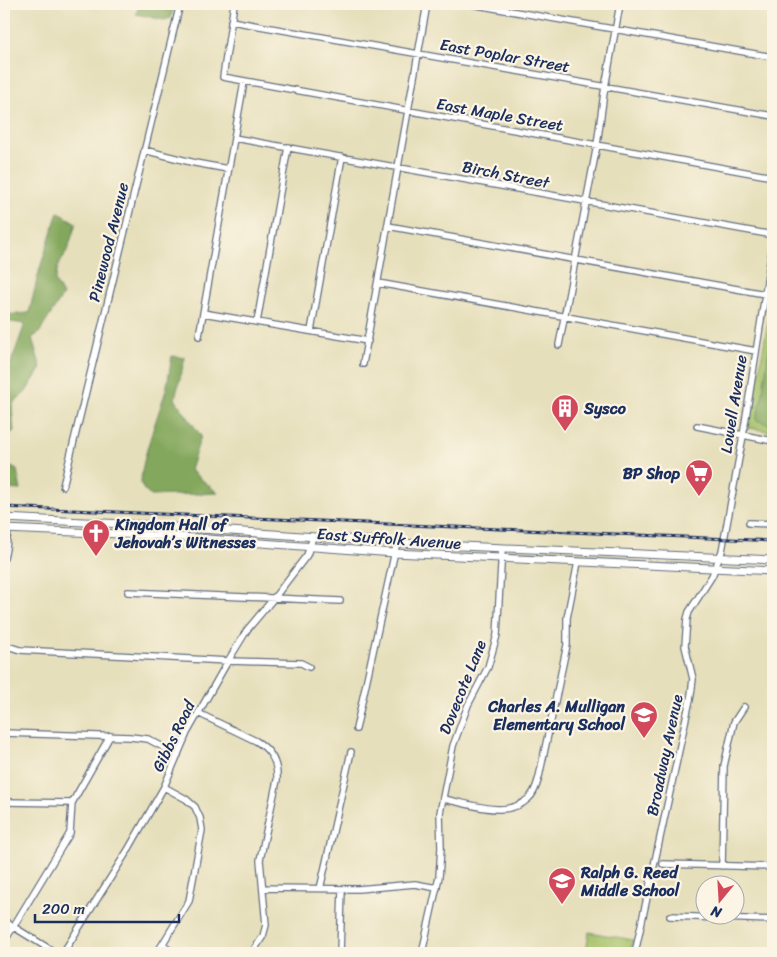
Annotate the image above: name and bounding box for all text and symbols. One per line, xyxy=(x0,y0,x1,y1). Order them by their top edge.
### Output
street label: East Poplar Street xyxy=(438,30,572,81)
street label: East Maple Street xyxy=(434,89,566,140)
street label: Birch Street xyxy=(460,152,552,197)
street label: Pinewood Avenue xyxy=(80,179,137,305)
street label: Lowell Avenue xyxy=(711,353,756,455)
building icon: Sysco xyxy=(550,393,580,432)
place label: Sysco xyxy=(583,394,627,423)
supermarket icon: BP Shop xyxy=(684,458,714,497)
place label: BP Shop xyxy=(623,459,681,488)
place label: Kingdom Hall of Jehovah’s Witnesses xyxy=(114,510,256,557)
church icon: Kingdom Hall of Jehovah’s Witnesses xyxy=(81,518,111,557)
street label: East Suffolk Avenue xyxy=(316,519,462,558)
street label: Dovecote Lane xyxy=(430,635,495,739)
street label: Broadway Avenue xyxy=(637,691,692,819)
place label: Charles A. Mulligan Elementary School xyxy=(487,692,626,739)
street label: Gibbs Road xyxy=(144,694,204,777)
school or university icon: Charles A. Mulligan Elementary School xyxy=(629,700,659,739)
place label: Ralph G. Reed Middle School xyxy=(580,858,681,905)
school or university icon: Ralph G. Reed Middle School xyxy=(547,866,577,905)
north arrow xyxy=(694,874,744,924)
scale bar xyxy=(35,892,179,924)
text: 200 m xyxy=(42,896,86,922)
text: N xyxy=(707,898,726,926)

